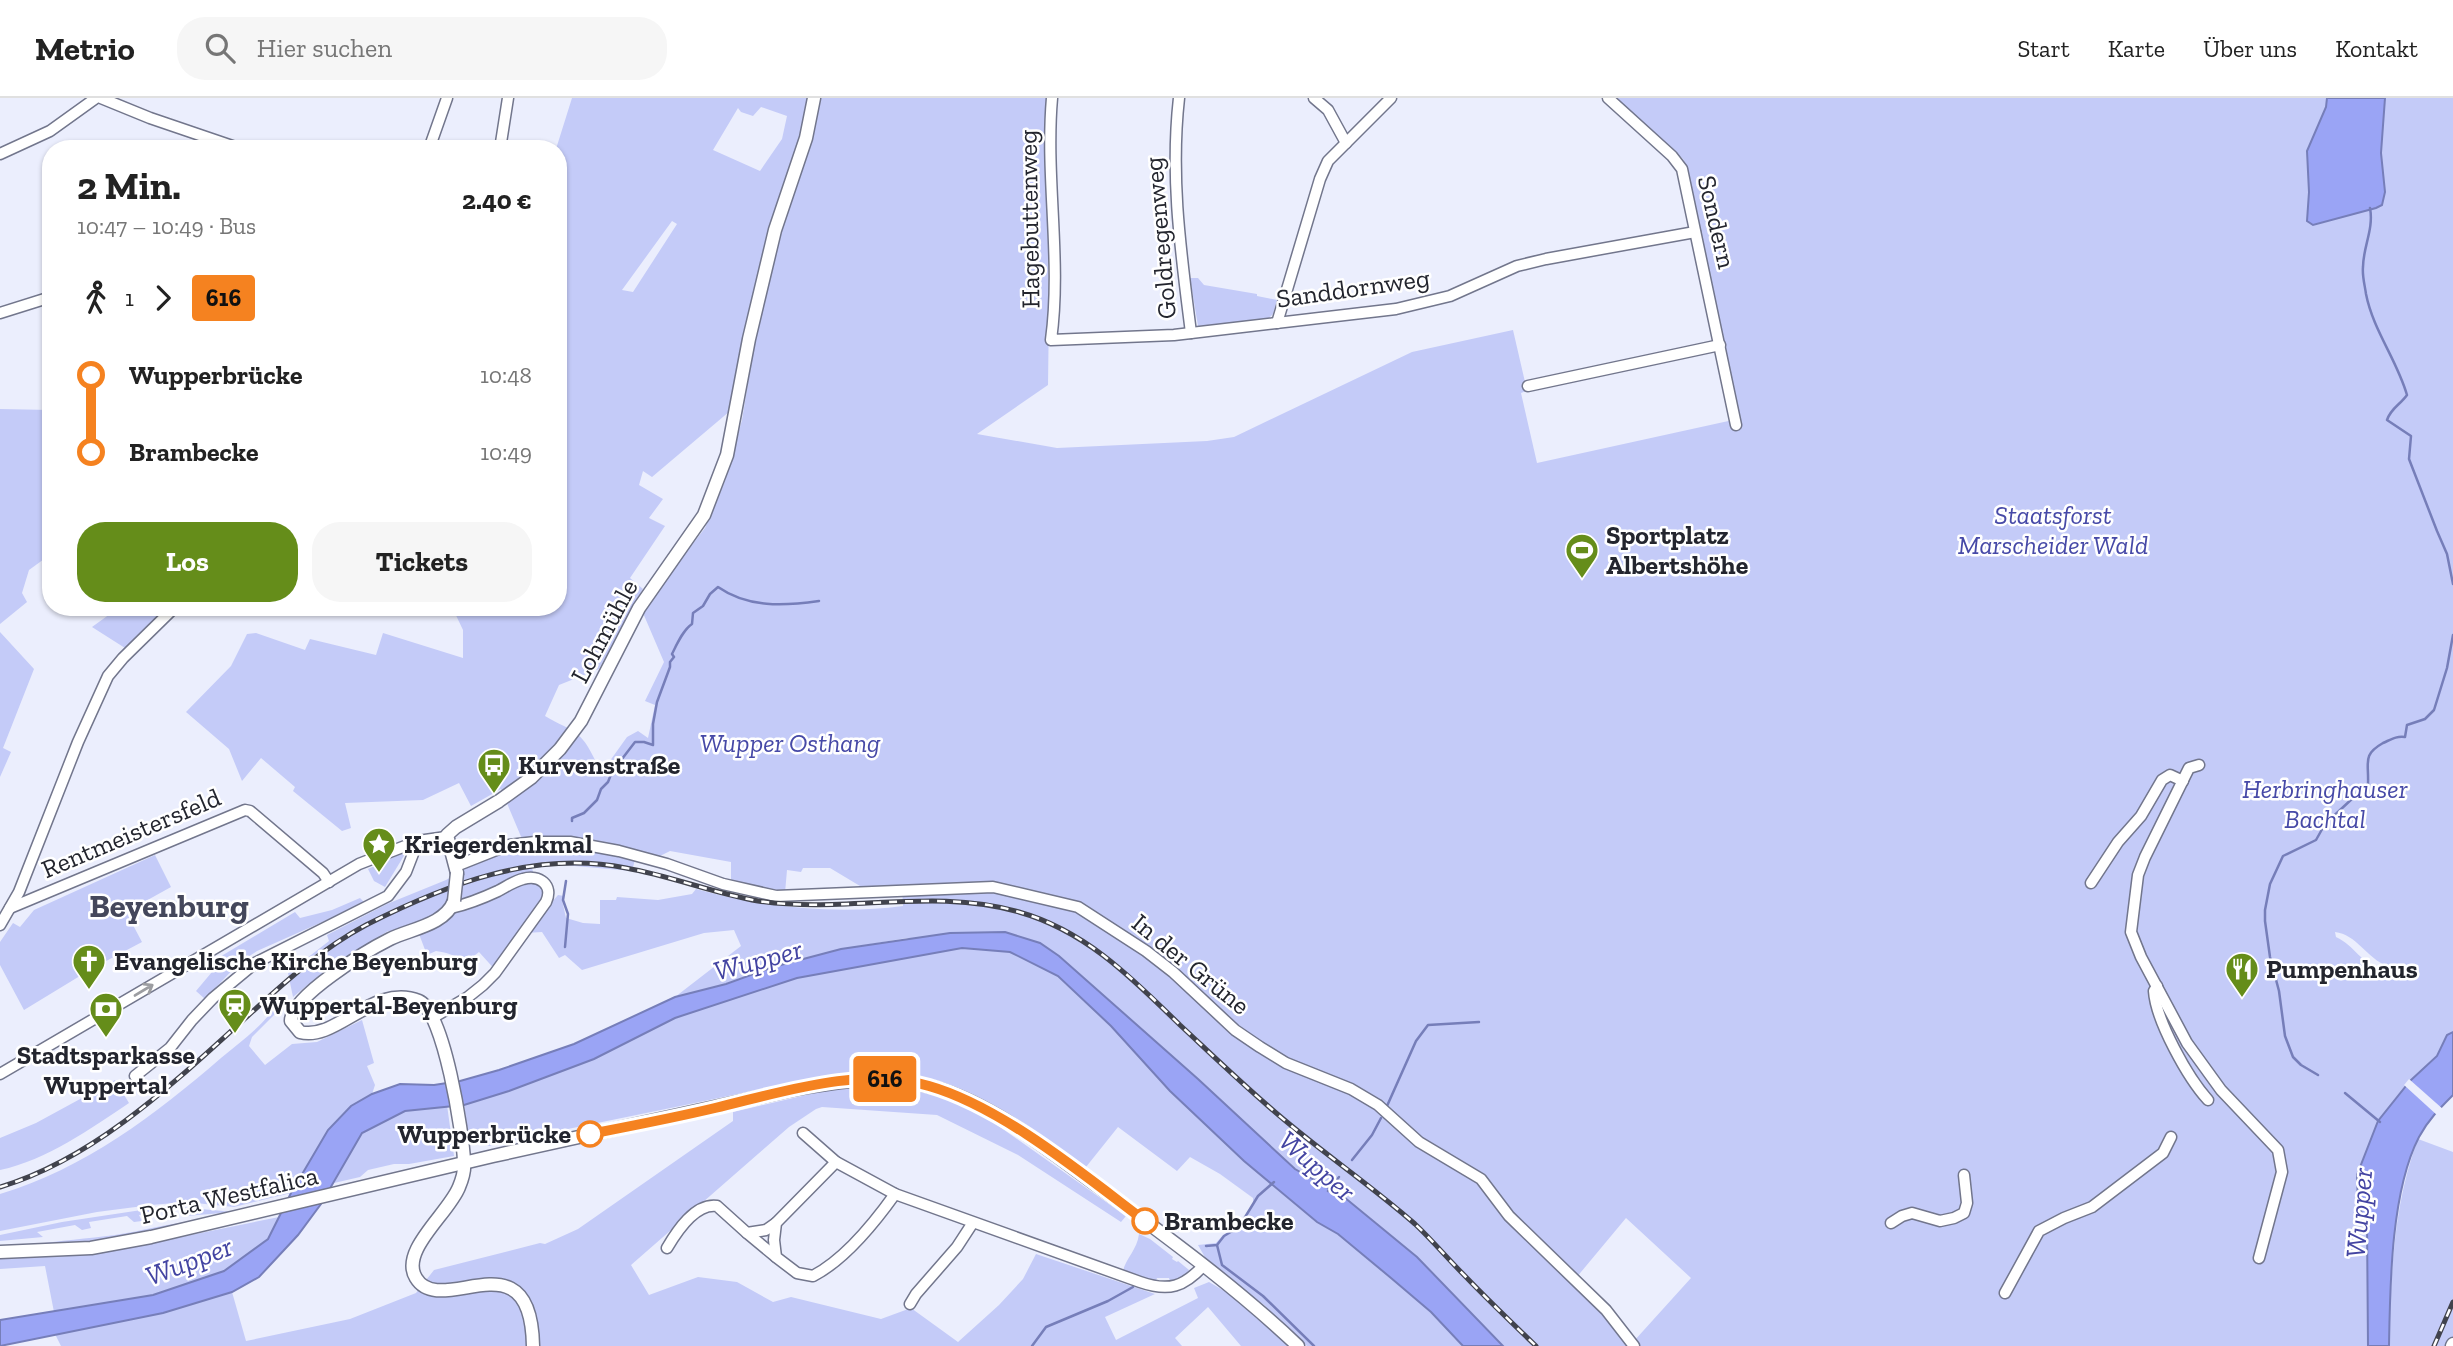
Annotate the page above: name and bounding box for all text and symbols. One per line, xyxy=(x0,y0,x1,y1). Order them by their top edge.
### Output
search box xyxy=(177,17,667,80)
text: Metrio xyxy=(35,29,135,68)
icon: search xyxy=(201,29,239,67)
text: Hier suchen xyxy=(257,32,392,64)
text: Start xyxy=(2017,34,2070,63)
text: Karte xyxy=(2108,34,2165,63)
text: Über uns xyxy=(2203,34,2297,63)
text: Kontakt xyxy=(2335,34,2418,63)
street label: Hagebuttenweg xyxy=(1011,129,1047,309)
street label: Goldregenweg xyxy=(1137,156,1183,320)
text: 2 Min. xyxy=(77,163,181,209)
street label: Sondern xyxy=(1691,172,1743,272)
text: 2.40 € xyxy=(462,184,532,216)
text: 10:47 – 10:49 · Bus xyxy=(77,212,256,240)
street label: Sanddornweg xyxy=(1274,261,1432,315)
icon: walk xyxy=(77,279,115,317)
icon: forward xyxy=(144,279,182,317)
text: 616 xyxy=(206,283,241,312)
text: 1 xyxy=(125,284,134,312)
text: Wupperbrücke xyxy=(129,359,303,391)
text: 10:48 xyxy=(480,361,532,389)
text: Brambecke xyxy=(129,436,259,468)
text: 10:49 xyxy=(480,438,532,466)
park label: Staatsforst Marscheider Wald xyxy=(1958,499,2148,561)
place label: Sportplatz Albertshöhe xyxy=(1606,519,1749,581)
button: Los xyxy=(77,522,298,602)
button: Tickets xyxy=(312,522,532,602)
sports icon: Sportplatz Albertshöhe xyxy=(1563,531,1601,580)
street label: Lohmühle xyxy=(563,574,645,688)
park label: Wupper Osthang xyxy=(700,727,881,759)
bus stop icon: Kurvenstraße xyxy=(475,746,513,795)
place label: Kurvenstraße xyxy=(518,749,681,781)
park label: Herbringhauser Bachtal xyxy=(2242,773,2408,835)
street label: Rentmeistersfeld xyxy=(37,781,225,885)
place icon: Kriegerdenkmal xyxy=(360,825,398,874)
place label: Kriegerdenkmal xyxy=(404,828,593,860)
district label: Beyenburg xyxy=(89,886,249,925)
street label: In der Grüne xyxy=(1125,907,1257,1021)
water label: Wupper xyxy=(710,932,806,988)
church icon: Evangelische Kirche Beyenburg xyxy=(70,942,108,991)
place label: Evangelische Kirche Beyenburg xyxy=(114,945,478,977)
restaurant icon: Pumpenhaus xyxy=(2223,950,2261,999)
place label: Pumpenhaus xyxy=(2266,953,2418,985)
one-way arrow xyxy=(133,983,153,997)
station icon: Wuppertal-Beyenburg xyxy=(216,986,254,1035)
place label: Wuppertal-Beyenburg xyxy=(260,989,518,1021)
bank icon: Stadtsparkasse Wuppertal xyxy=(87,990,125,1039)
place label: Stadtsparkasse Wuppertal xyxy=(17,1039,196,1101)
line badge: 616 xyxy=(845,1056,925,1102)
text: 616 xyxy=(867,1064,903,1093)
place label: Wupperbrücke xyxy=(397,1118,571,1150)
marker: Wupperbrücke xyxy=(577,1121,603,1147)
water label: Wupper xyxy=(1272,1124,1362,1208)
street label: Porta Westfalica xyxy=(137,1159,322,1231)
water label: Wupper xyxy=(2339,1166,2379,1259)
place label: Brambecke xyxy=(1164,1205,1294,1237)
marker: Brambecke xyxy=(1132,1208,1158,1234)
water label: Wupper xyxy=(141,1229,237,1293)

